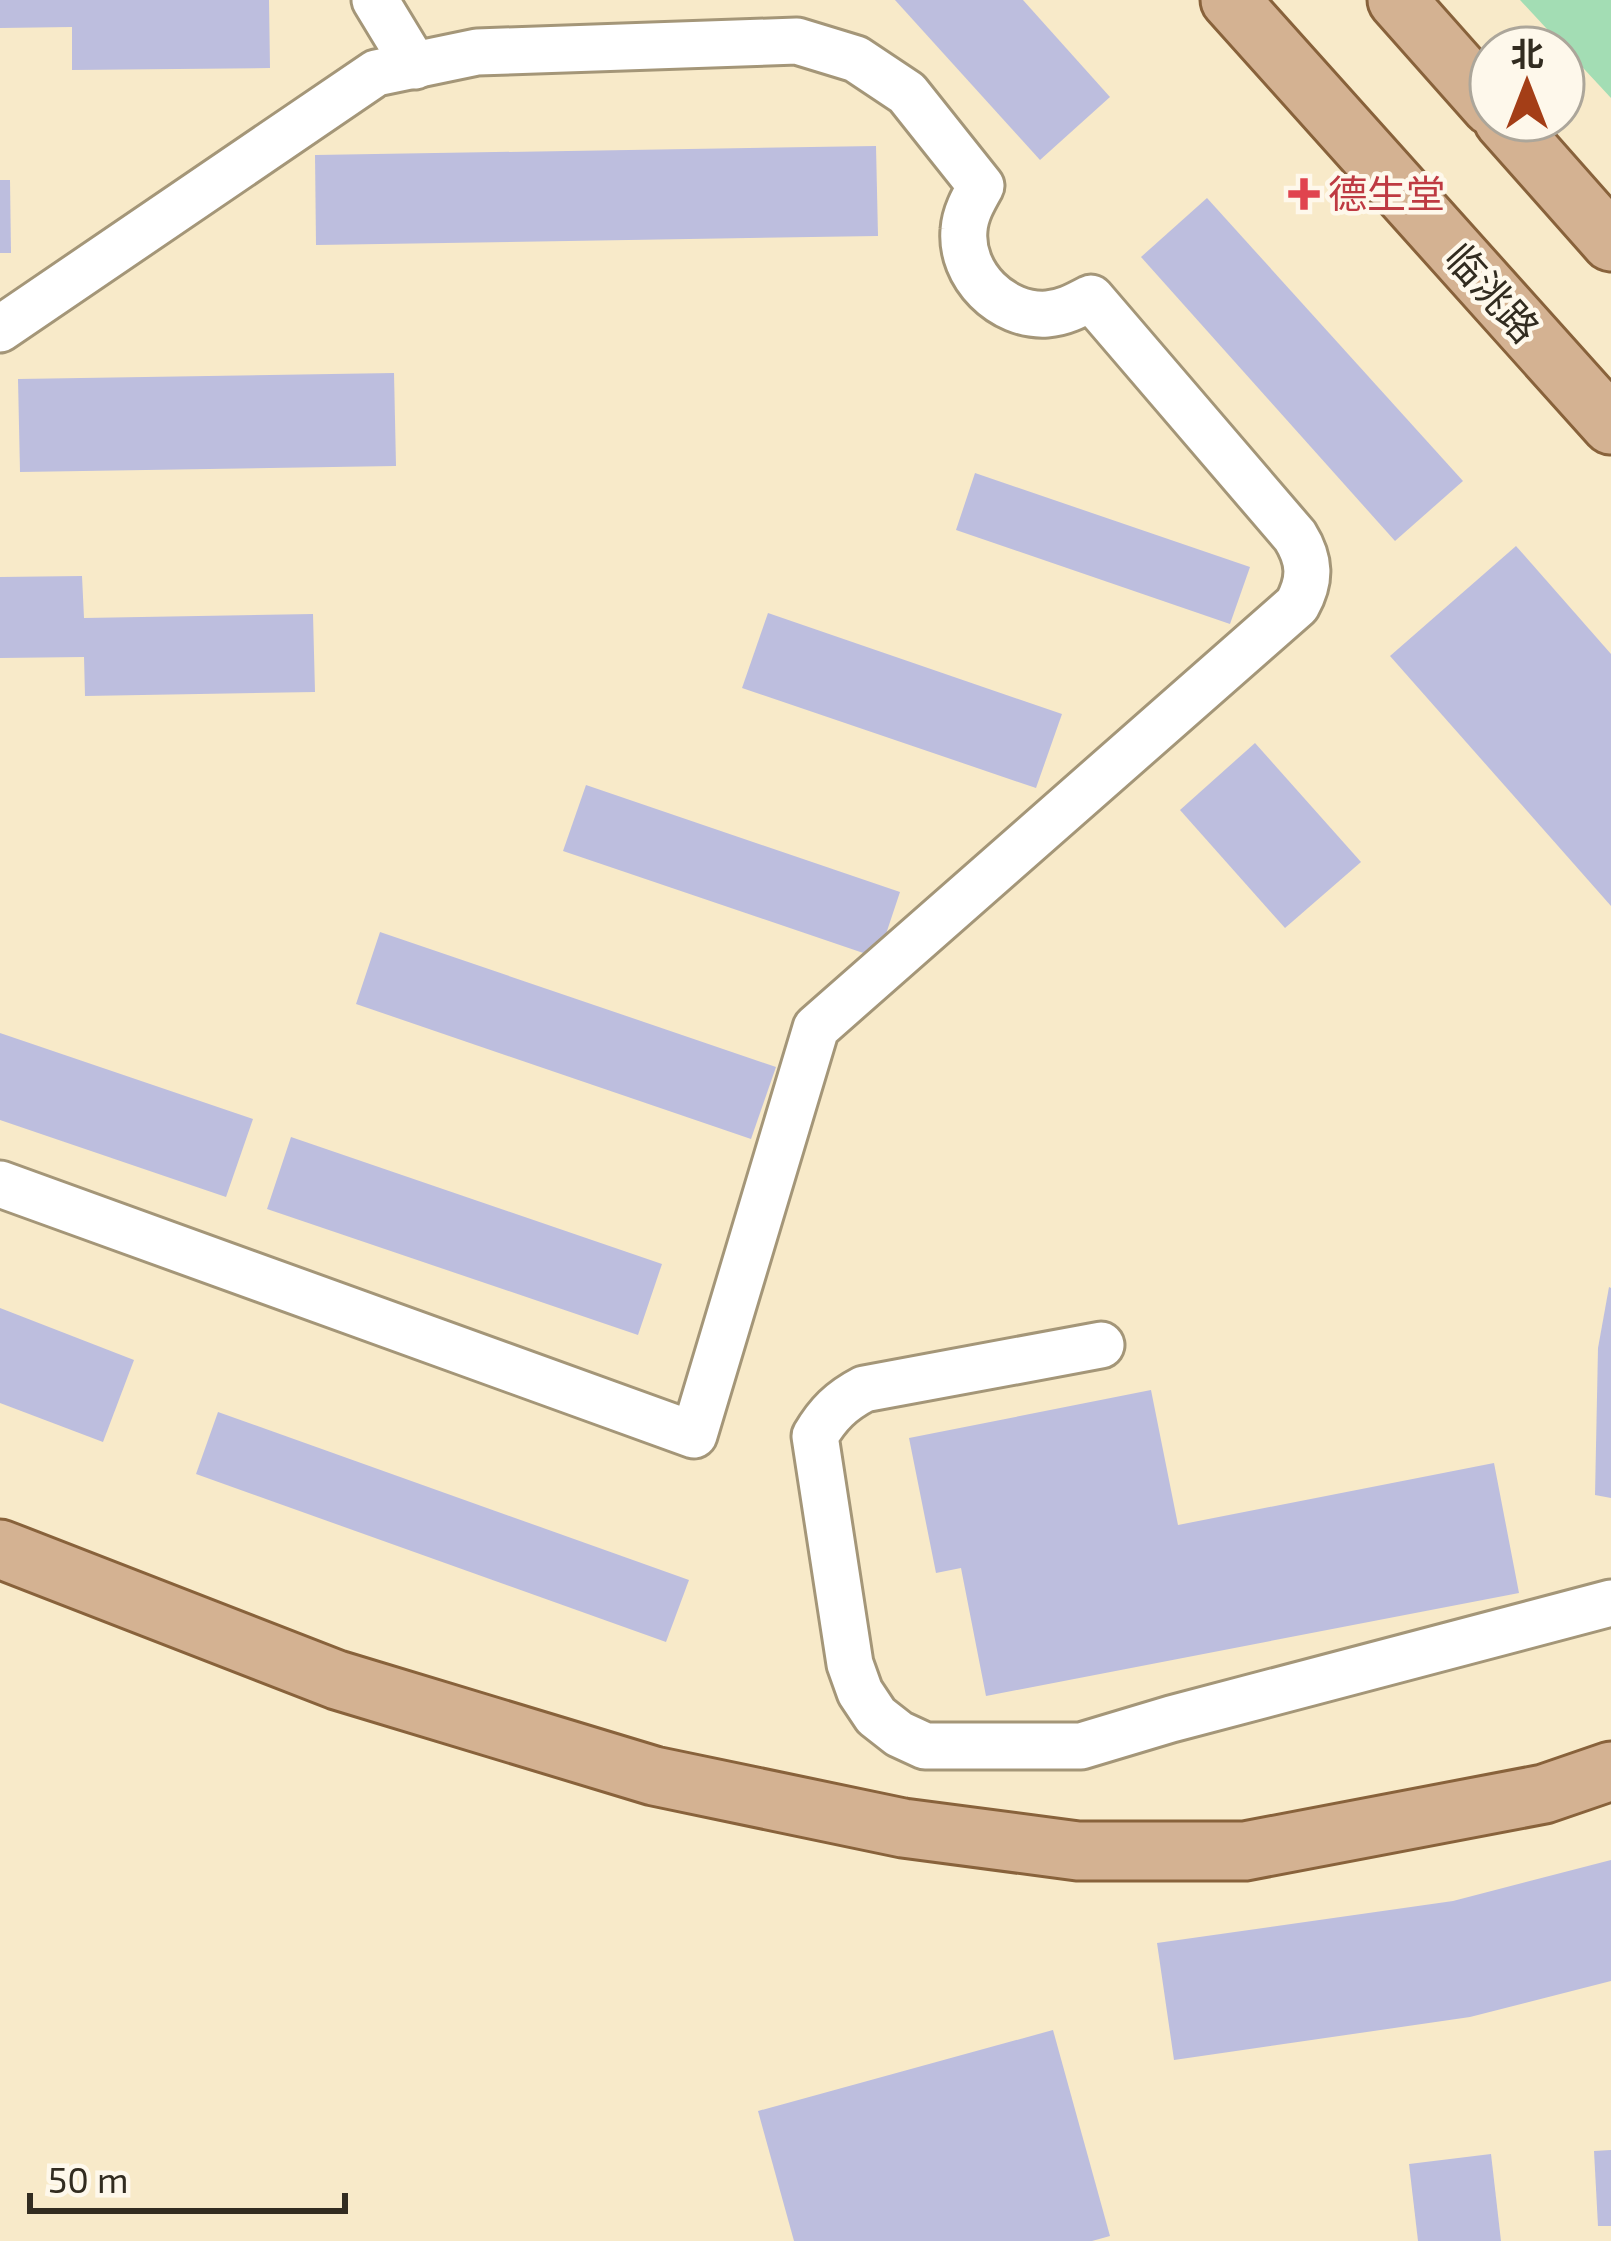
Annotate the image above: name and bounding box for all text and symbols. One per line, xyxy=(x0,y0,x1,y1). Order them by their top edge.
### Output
north arrow xyxy=(1467,24,1587,144)
text: 北 xyxy=(1511,33,1544,73)
place label: 德生堂 xyxy=(1328,169,1445,216)
marker: 德生堂 xyxy=(1291,181,1317,207)
street label: 临洮路 xyxy=(1437,233,1550,351)
scale bar xyxy=(30,2139,345,2213)
text: 50 m xyxy=(48,2157,129,2200)

